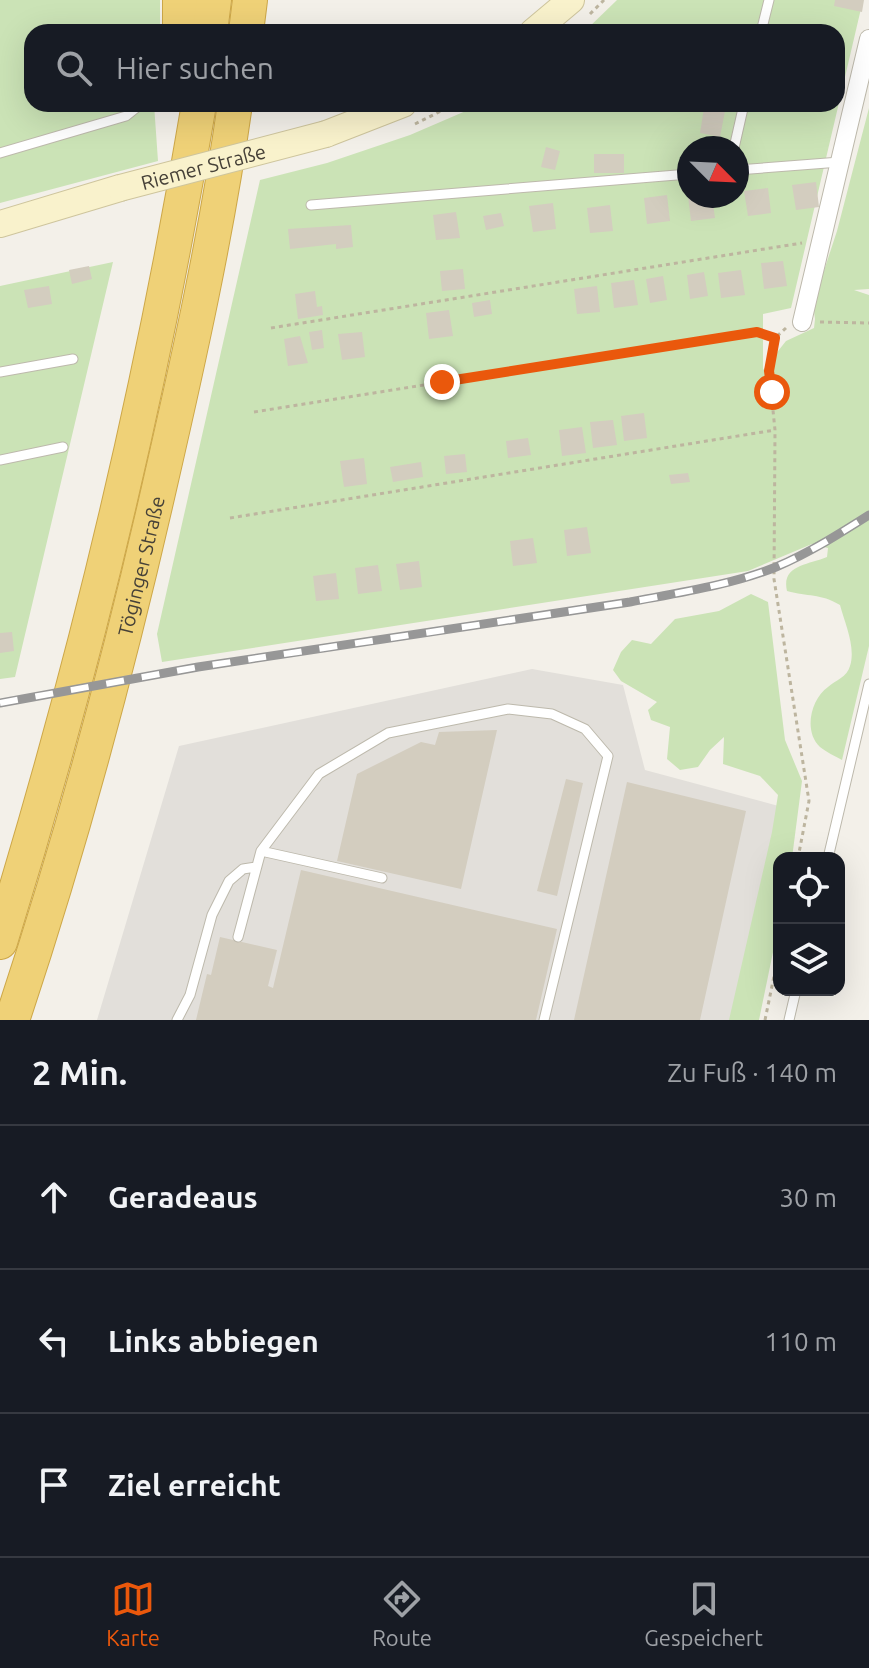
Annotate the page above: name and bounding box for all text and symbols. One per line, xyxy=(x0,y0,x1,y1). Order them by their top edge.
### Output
search box xyxy=(24,24,845,112)
icon: search xyxy=(52,46,96,90)
text: Hier suchen xyxy=(116,51,274,85)
north arrow xyxy=(677,136,749,208)
street label: Riemer Straße xyxy=(138,139,268,194)
route end xyxy=(424,364,460,400)
route start xyxy=(754,374,790,410)
street label: Töginger Straße xyxy=(112,494,168,639)
map controls xyxy=(773,852,845,996)
button: locate xyxy=(773,852,845,924)
button: layers xyxy=(773,924,845,996)
text: 2 Min. xyxy=(32,1053,127,1091)
text: Zu Fuß · 140 m xyxy=(667,1058,837,1087)
icon: ahead xyxy=(32,1175,76,1219)
text: Geradeaus xyxy=(108,1180,258,1214)
text: 30 m xyxy=(779,1183,837,1212)
icon: left xyxy=(32,1319,76,1363)
text: Links abbiegen xyxy=(108,1324,319,1358)
text: 110 m xyxy=(765,1327,837,1356)
icon: arrive xyxy=(32,1463,76,1507)
text: Ziel erreicht xyxy=(108,1468,281,1502)
tab: Karte xyxy=(106,1577,160,1650)
tab: Route xyxy=(372,1577,432,1650)
tab: Gespeichert xyxy=(644,1577,763,1650)

